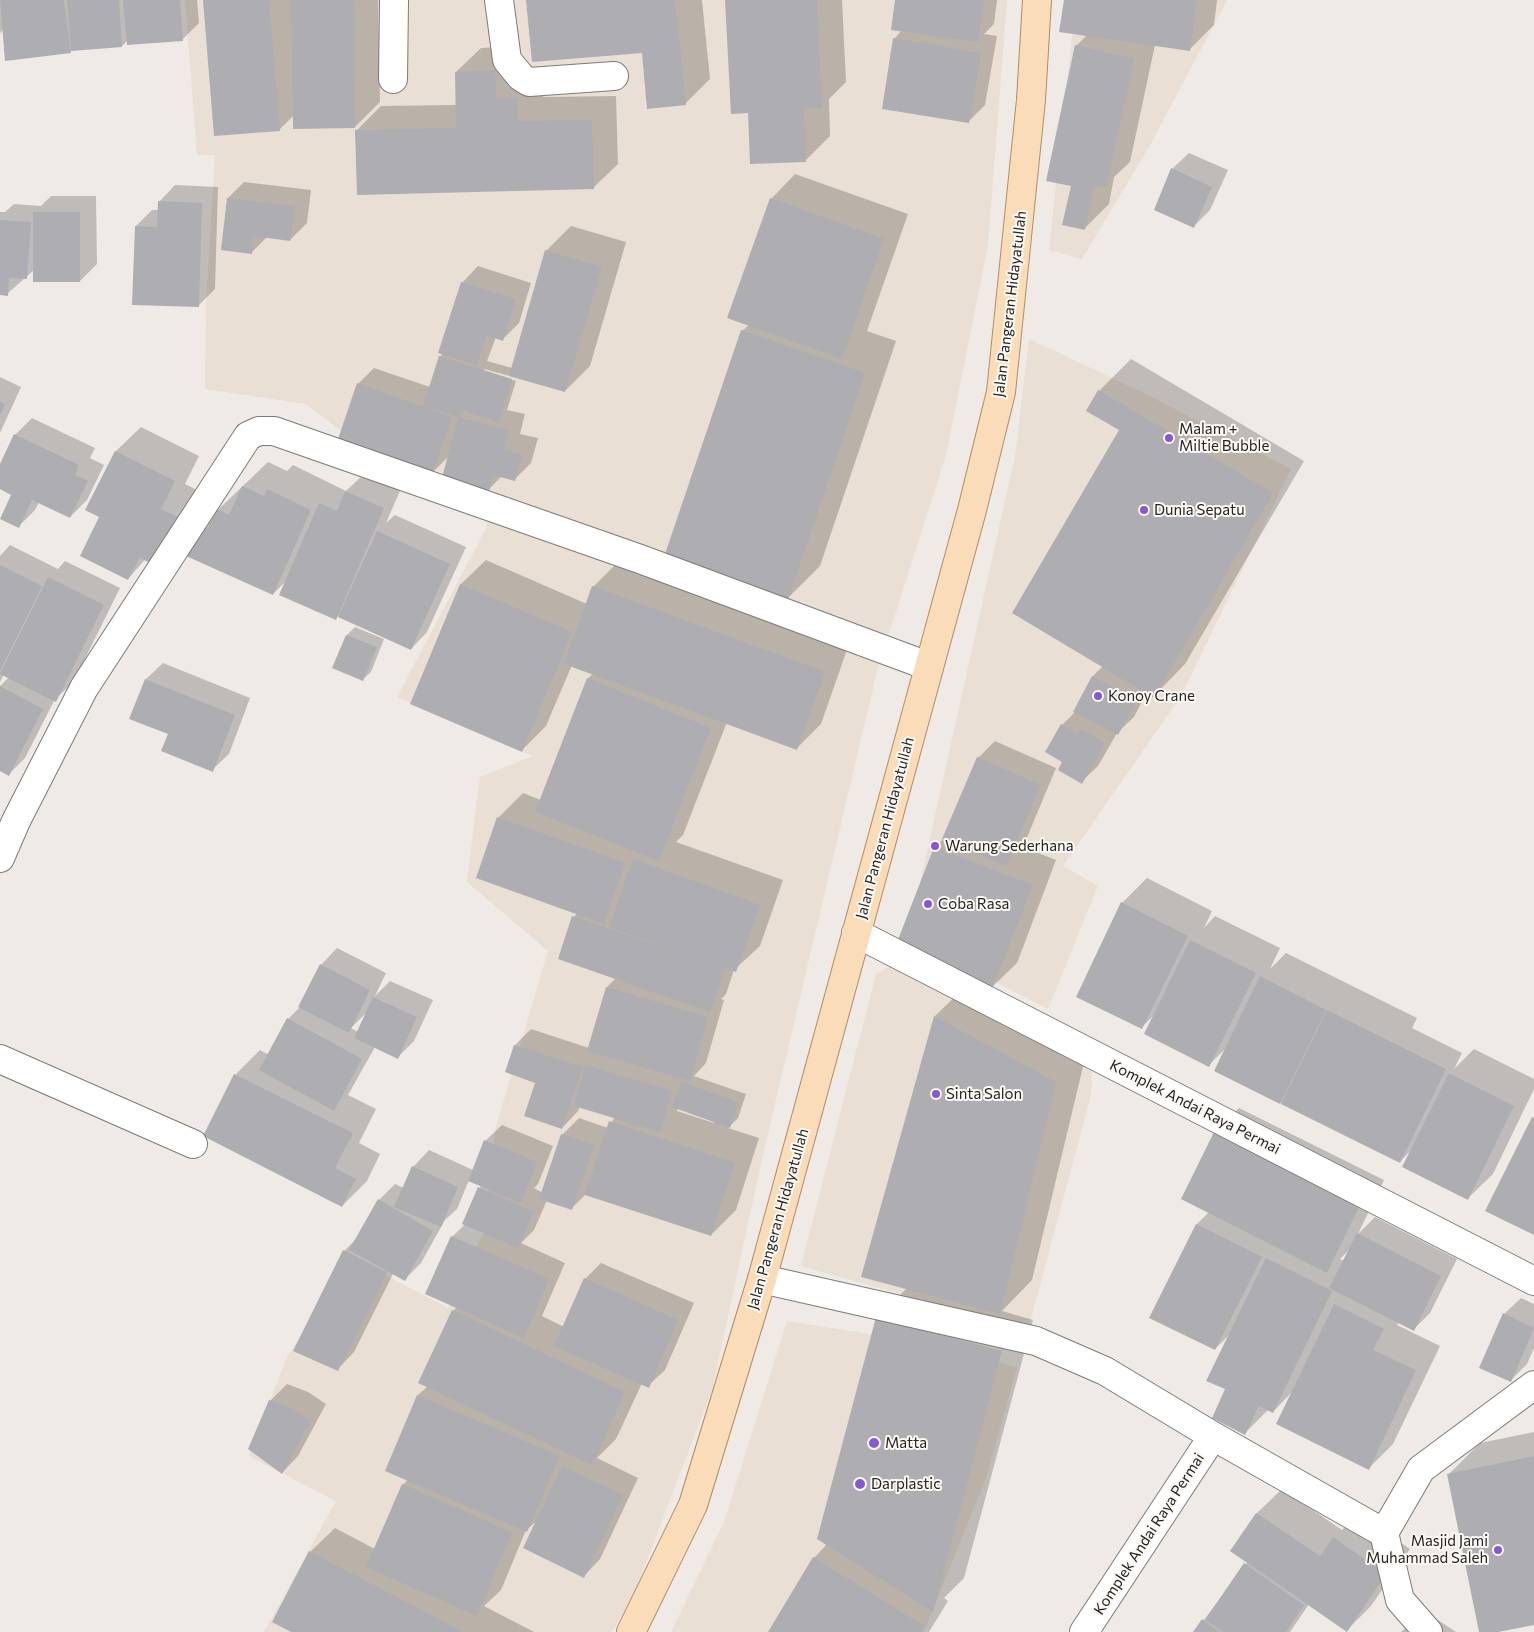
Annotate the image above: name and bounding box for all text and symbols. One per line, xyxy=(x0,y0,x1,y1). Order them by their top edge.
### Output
street label: Jalan Pangeran Hidayatullah xyxy=(990,210,1030,398)
place label: Malam + Miltie Bubble xyxy=(1179,420,1269,455)
marker: Malam + Miltie Bubble xyxy=(1163,432,1175,444)
place label: Dunia Sepatu xyxy=(1154,501,1245,519)
marker: Dunia Sepatu xyxy=(1138,504,1150,516)
place label: Konoy Crane xyxy=(1108,687,1195,705)
marker: Konoy Crane xyxy=(1092,690,1104,702)
street label: Jalan Pangeran Hidayatullah xyxy=(852,735,918,921)
place label: Warung Sederhana xyxy=(945,837,1073,855)
marker: Warung Sederhana xyxy=(929,840,941,852)
place label: Coba Rasa xyxy=(938,895,1009,913)
marker: Coba Rasa xyxy=(922,898,934,910)
street label: Komplek Andai Raya Permai xyxy=(1107,1056,1283,1158)
place label: Sinta Salon xyxy=(946,1085,1022,1103)
marker: Sinta Salon xyxy=(930,1088,942,1100)
street label: Jalan Pangeran Hidayatullah xyxy=(743,1126,813,1312)
place label: Matta xyxy=(885,1434,927,1452)
marker: Matta xyxy=(867,1436,881,1450)
street label: Komplek Andai Raya Permai xyxy=(1090,1450,1208,1618)
place label: Darplastic xyxy=(871,1475,941,1493)
marker: Darplastic xyxy=(853,1477,867,1491)
place label: Masjid Jami Muhammad Saleh xyxy=(1366,1532,1488,1567)
marker: Masjid Jami Muhammad Saleh xyxy=(1492,1544,1504,1556)

